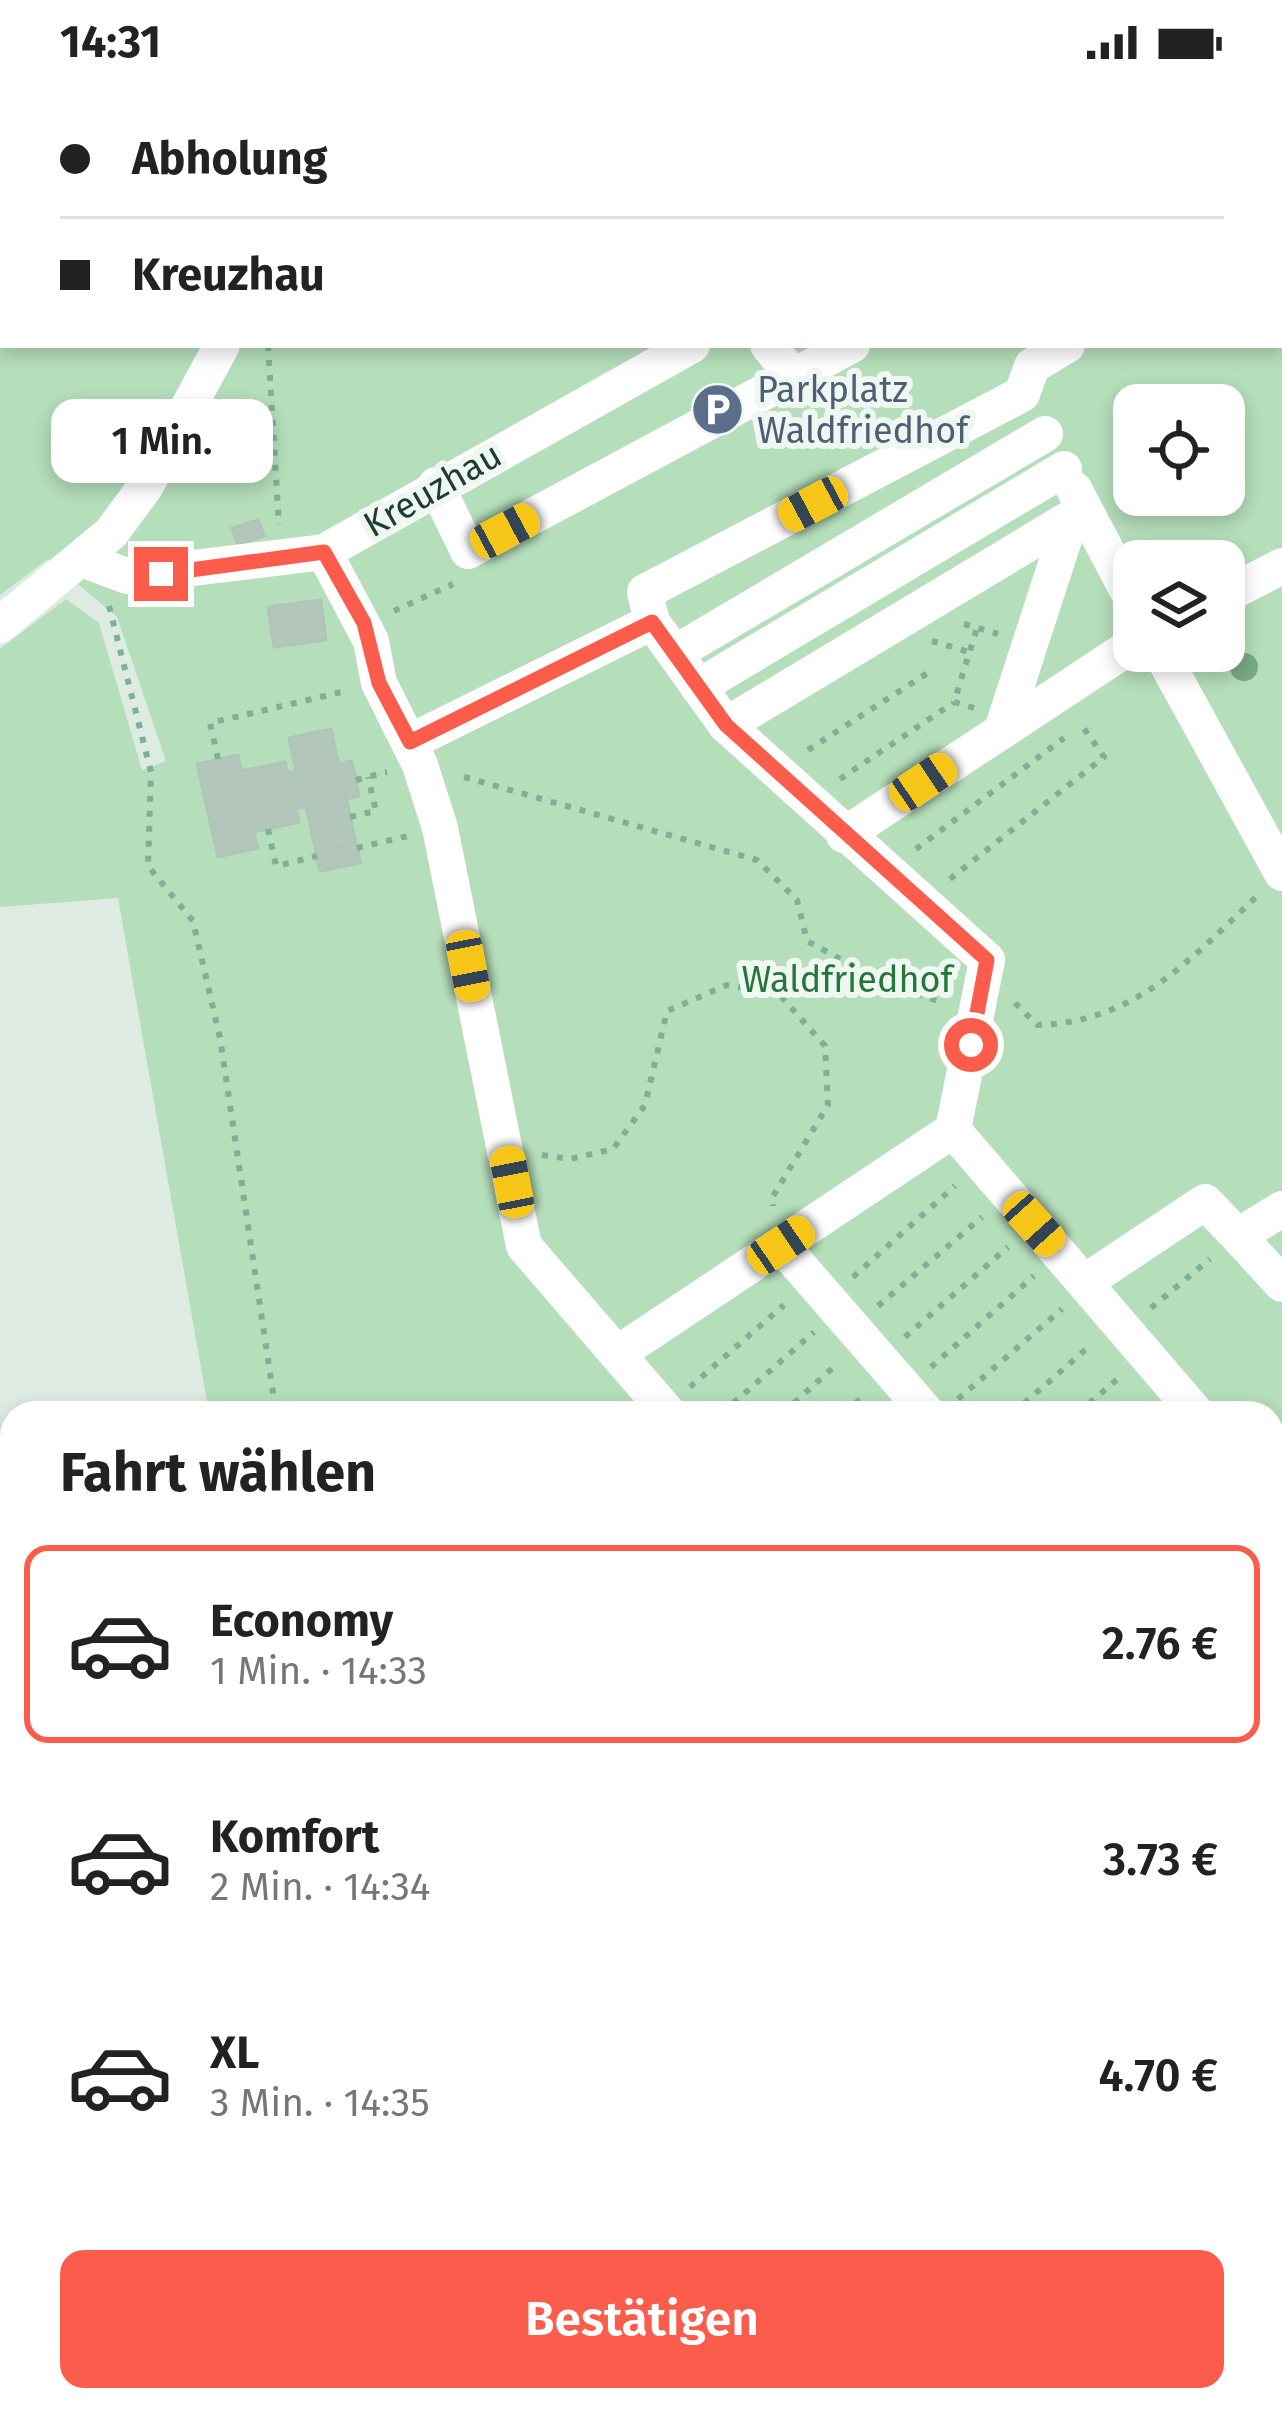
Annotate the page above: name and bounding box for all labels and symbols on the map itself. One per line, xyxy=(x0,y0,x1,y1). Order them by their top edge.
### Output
place label: Parkplatz Waldfriedhof xyxy=(757,368,971,453)
parking icon: Parkplatz Waldfriedhof xyxy=(690,382,746,438)
callout: 1 Min. xyxy=(50,400,272,484)
street label: Kreuzhau xyxy=(356,433,509,547)
car xyxy=(773,471,853,537)
car xyxy=(465,498,545,564)
route end xyxy=(134,547,188,601)
car xyxy=(883,747,963,817)
car xyxy=(443,927,493,1005)
park label: Waldfriedhof xyxy=(741,958,956,1002)
route start xyxy=(944,1018,998,1072)
car xyxy=(487,1143,537,1221)
car xyxy=(997,1185,1071,1263)
car xyxy=(741,1210,821,1280)

